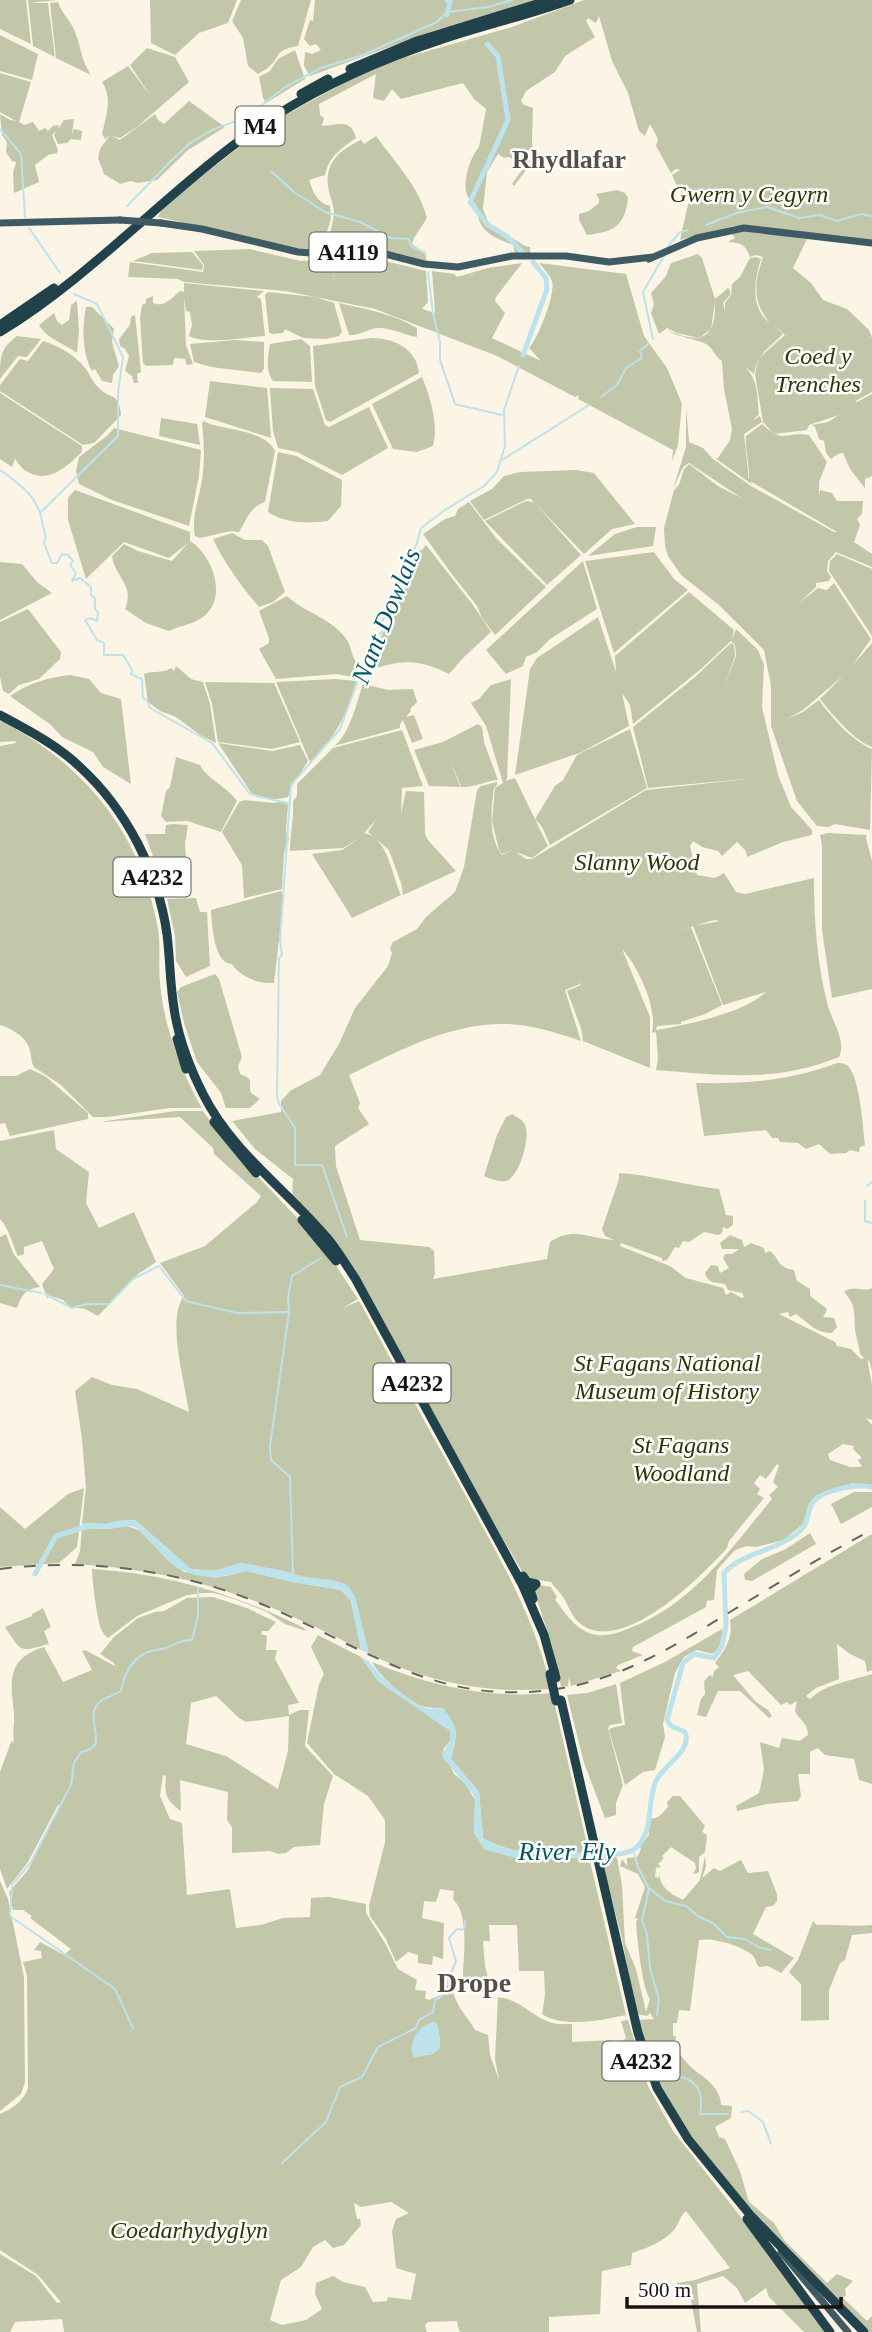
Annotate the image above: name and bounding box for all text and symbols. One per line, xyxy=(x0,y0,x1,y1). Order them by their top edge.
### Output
road number: M4 xyxy=(236,106,284,146)
district label: Rhydlafar xyxy=(512,145,626,174)
park label: Gwern y Cegyrn xyxy=(670,181,828,207)
road number: A4119 xyxy=(310,232,386,272)
park label: Coed y Trenches xyxy=(775,343,861,397)
water label: Nant Dowlais xyxy=(345,544,426,689)
park label: Slanny Wood xyxy=(574,849,701,875)
road number: A4232 xyxy=(114,858,190,897)
park label: St Fagans National Museum of History xyxy=(574,1350,761,1404)
road number: A4232 xyxy=(374,1364,450,1402)
park label: St Fagans Woodland xyxy=(633,1432,730,1486)
water label: River Ely xyxy=(517,1837,616,1866)
district label: Drope xyxy=(437,1967,511,1998)
road number: A4232 xyxy=(602,2042,680,2080)
park label: Coedarhydyglyn xyxy=(110,2217,268,2243)
scale bar xyxy=(627,2266,840,2310)
text: 500 m xyxy=(638,2278,691,2302)

